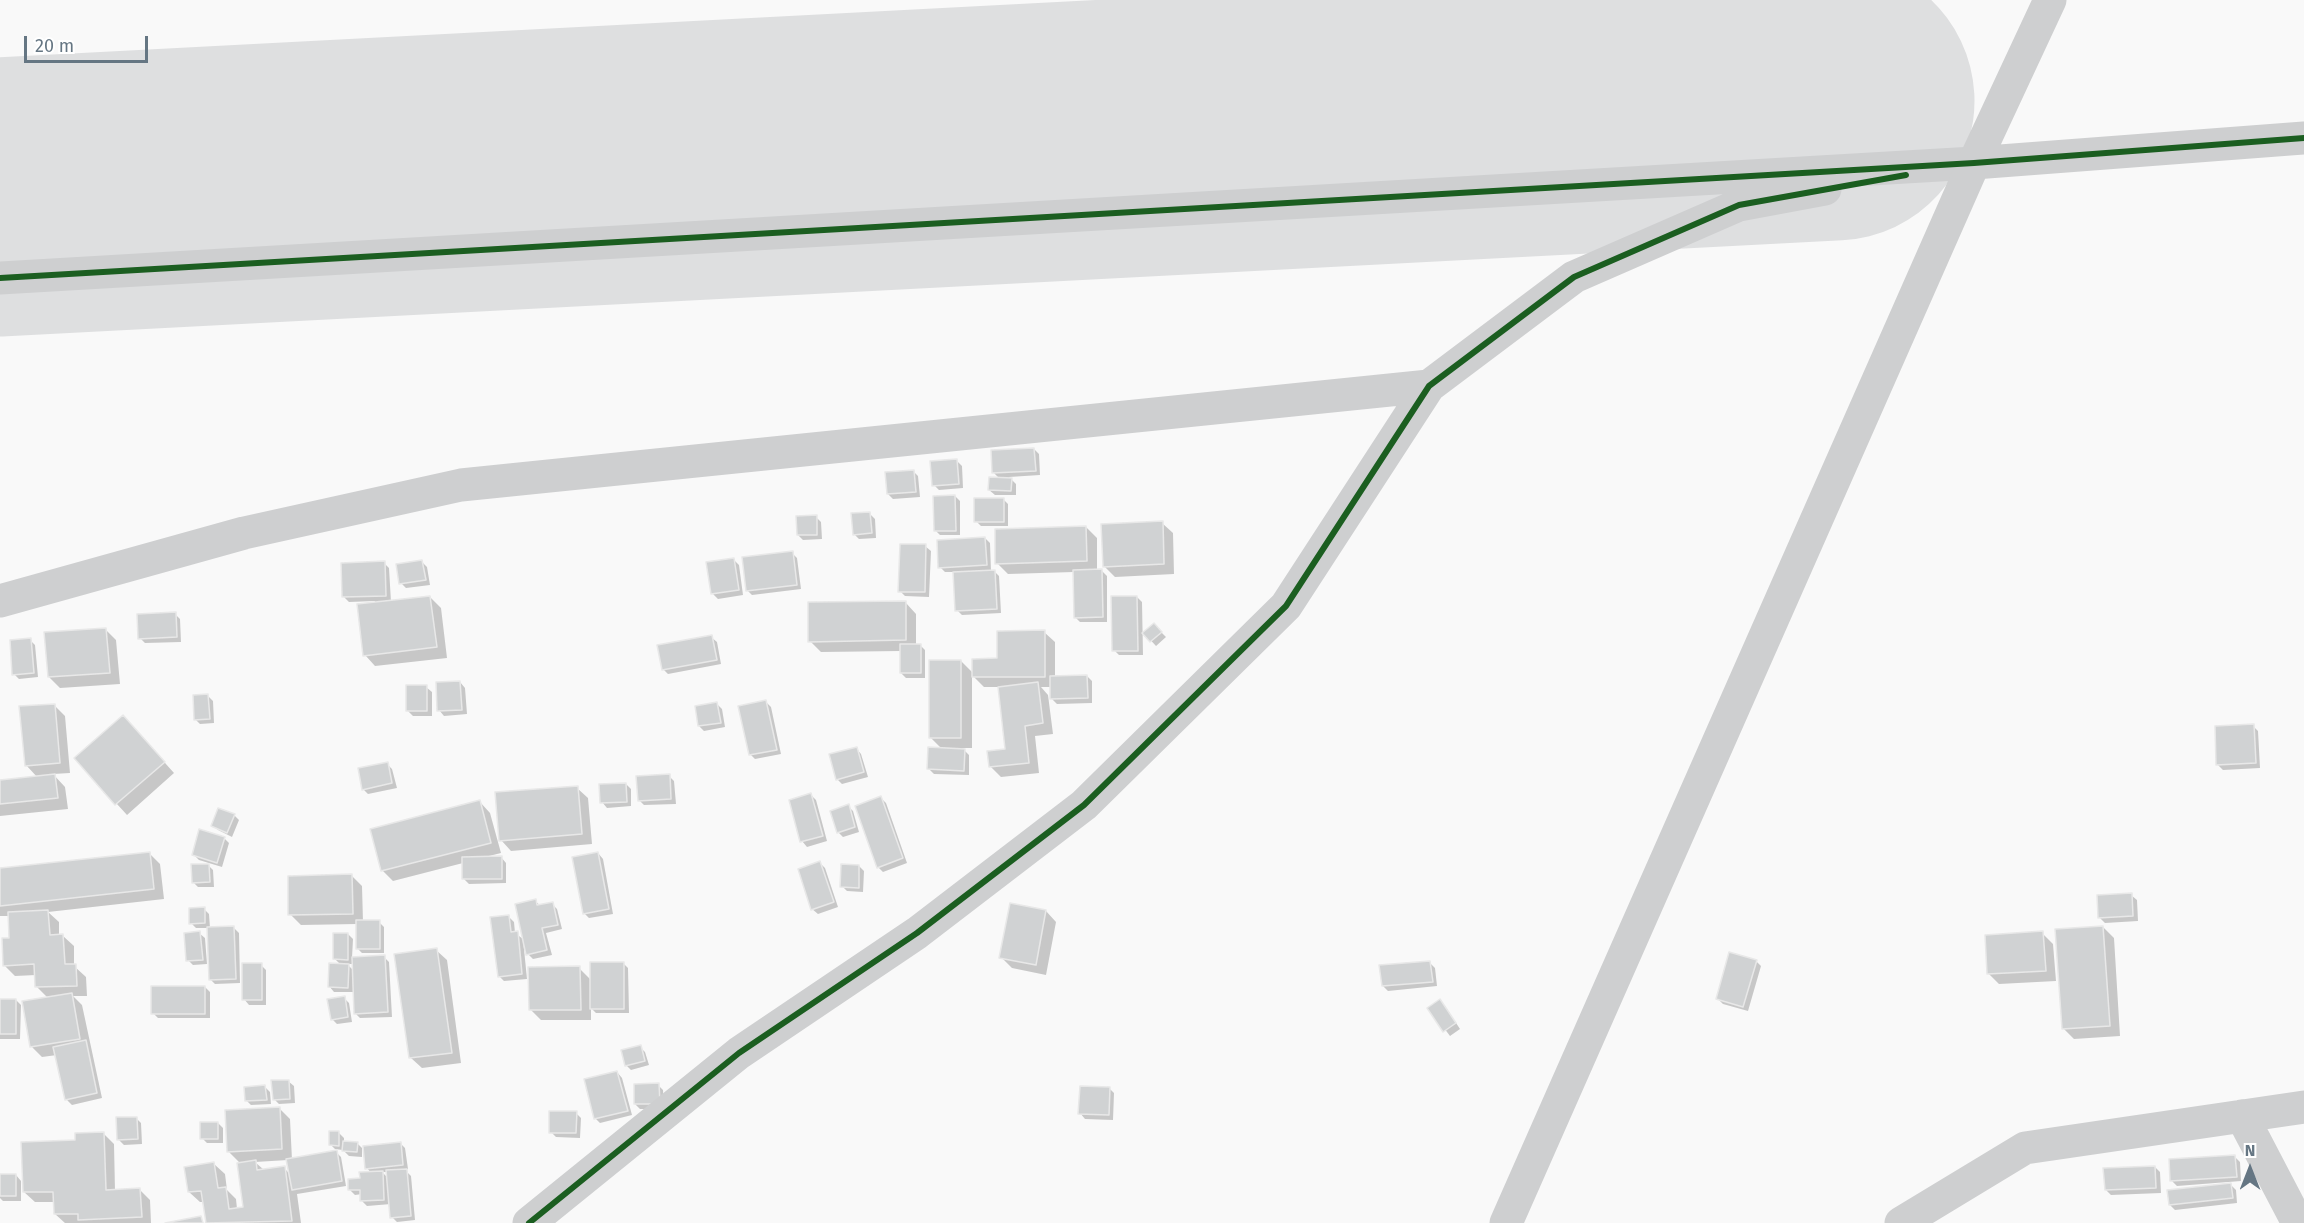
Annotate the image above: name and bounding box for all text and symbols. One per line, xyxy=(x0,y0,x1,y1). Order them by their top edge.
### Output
scale bar xyxy=(27,24,152,62)
text: 20 m xyxy=(35,35,74,57)
north arrow xyxy=(2220,1139,2280,1199)
text: N xyxy=(2245,1141,2255,1160)

